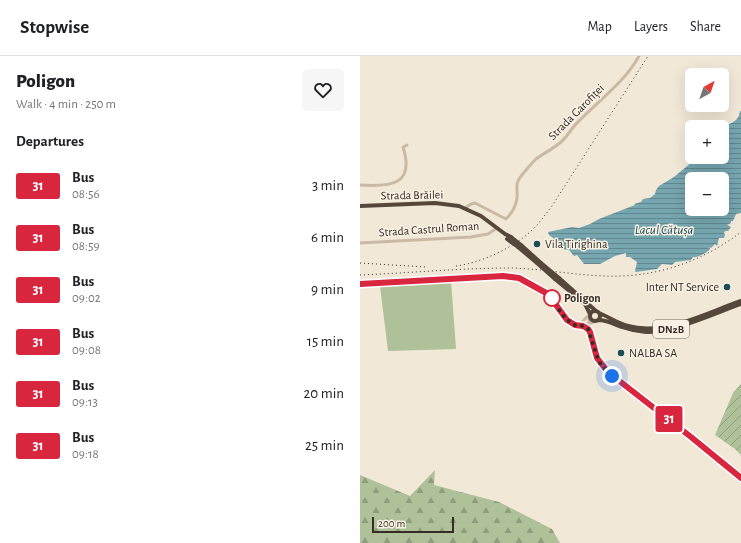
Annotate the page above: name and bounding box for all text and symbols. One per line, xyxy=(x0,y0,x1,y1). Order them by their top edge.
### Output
text: Stopwise xyxy=(20,18,89,37)
text: Map xyxy=(587,20,612,34)
text: Layers xyxy=(634,20,668,34)
text: Share xyxy=(690,20,721,34)
north arrow xyxy=(685,68,729,112)
map controls xyxy=(685,68,729,216)
button: heart xyxy=(302,69,344,111)
text: Poligon xyxy=(16,72,75,91)
street label: Strada Garofiței xyxy=(546,82,608,144)
text: Walk · 4 min · 250 m xyxy=(16,98,116,111)
button: + xyxy=(685,120,729,164)
text: Departures xyxy=(16,134,84,149)
text: Bus xyxy=(72,170,94,185)
button: − xyxy=(685,172,729,216)
text: 3 min xyxy=(312,178,344,193)
text: 31 xyxy=(32,179,44,193)
text: 08:56 xyxy=(72,188,100,201)
street label: Strada Brăilei xyxy=(381,188,443,202)
street label: Strada Castrul Roman xyxy=(378,220,480,238)
text: Bus xyxy=(72,222,94,237)
water label: Lacul Cătușa xyxy=(635,224,694,237)
text: 6 min xyxy=(311,230,344,245)
text: 31 xyxy=(32,231,44,245)
place label: Vila Tirighina xyxy=(545,238,608,250)
marker: Vila Tirighina xyxy=(532,239,542,249)
text: 08:59 xyxy=(72,240,100,253)
text: Bus xyxy=(72,274,94,289)
place label: Inter NT Service xyxy=(646,281,719,293)
text: 9 min xyxy=(311,282,344,297)
marker: Inter NT Service xyxy=(722,282,732,292)
text: 31 xyxy=(32,283,44,297)
marker: Poligon xyxy=(543,289,561,307)
text: 09:02 xyxy=(72,292,101,305)
place label: Poligon xyxy=(564,292,601,304)
road number: DN2B xyxy=(653,320,689,338)
text: Bus xyxy=(72,326,94,341)
text: 15 min xyxy=(307,334,344,349)
text: 31 xyxy=(32,335,44,349)
text: 09:08 xyxy=(72,344,101,357)
place label: NALBA SA xyxy=(629,347,677,359)
marker: NALBA SA xyxy=(616,348,626,358)
your location xyxy=(602,366,622,386)
text: Bus xyxy=(72,378,94,393)
text: 20 min xyxy=(303,386,344,401)
text: 31 xyxy=(32,387,44,401)
text: 09:13 xyxy=(72,396,98,409)
line badge: 31 xyxy=(651,406,687,432)
text: 31 xyxy=(663,412,675,426)
text: Bus xyxy=(72,430,94,445)
text: 25 min xyxy=(305,438,344,453)
text: 31 xyxy=(32,439,44,453)
text: 09:18 xyxy=(72,448,99,461)
scale bar xyxy=(372,515,454,534)
text: 200 m xyxy=(378,518,405,529)

